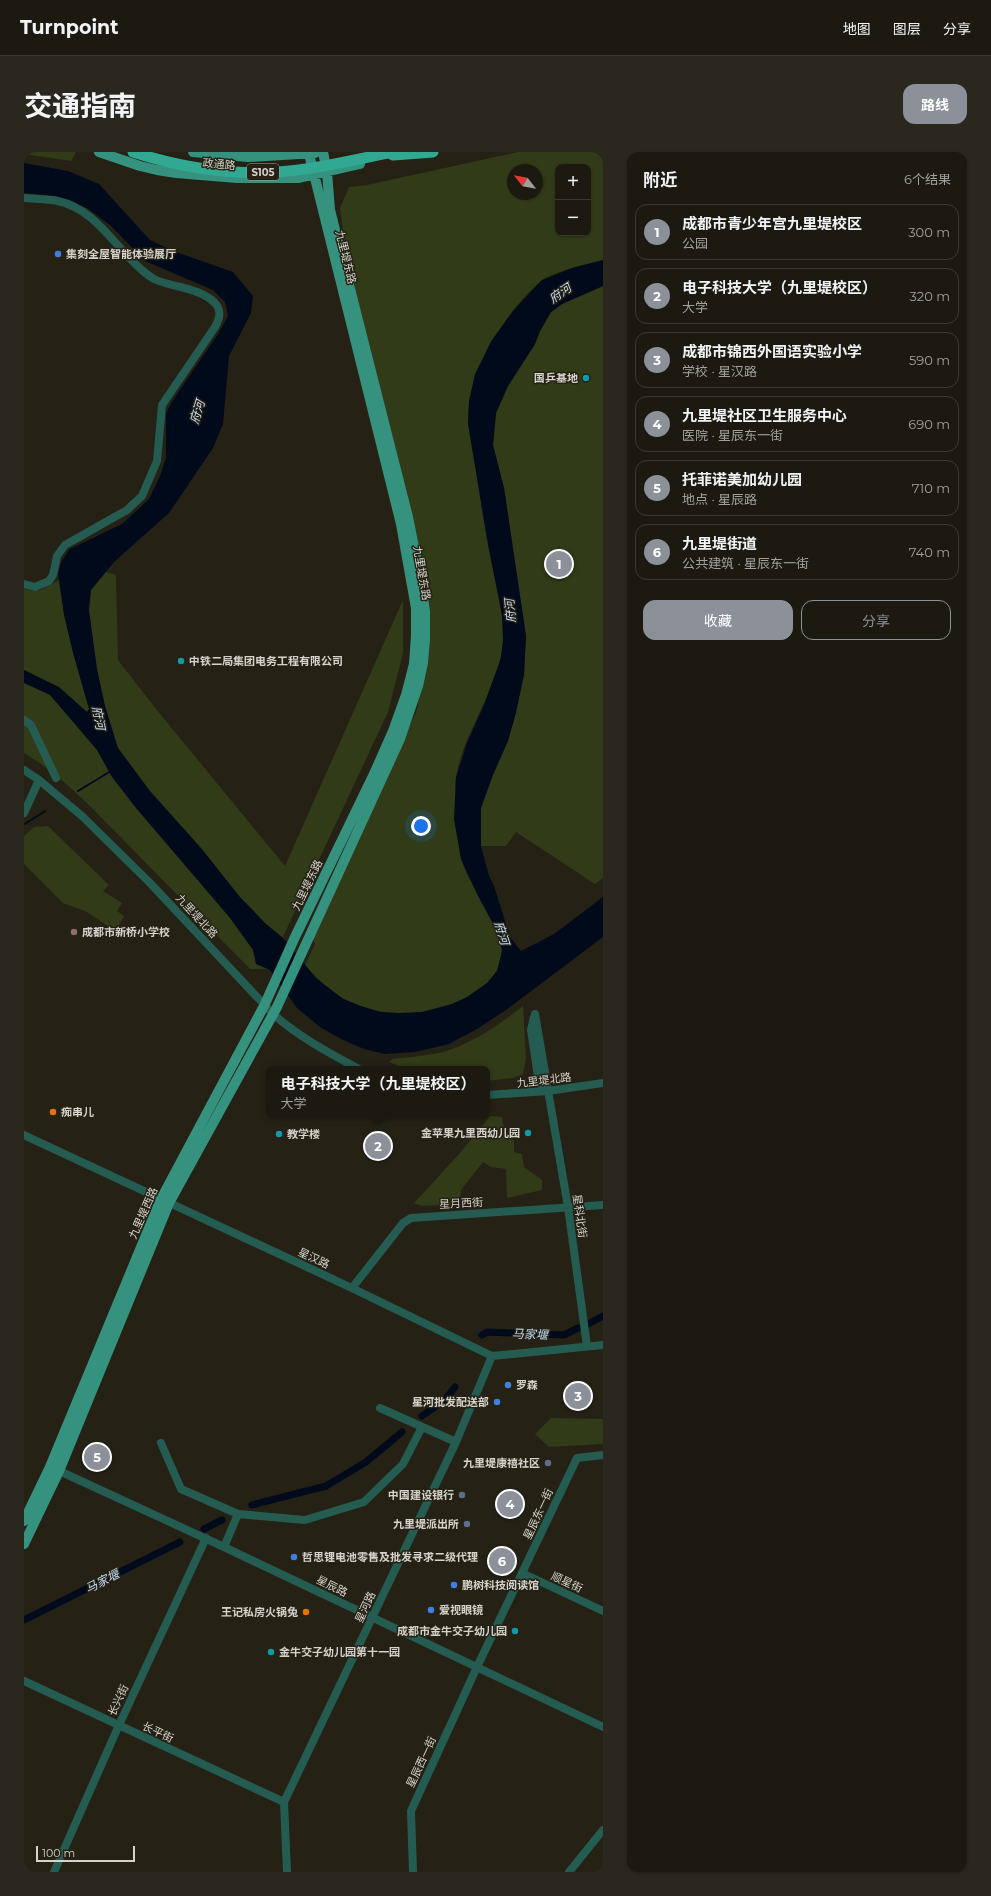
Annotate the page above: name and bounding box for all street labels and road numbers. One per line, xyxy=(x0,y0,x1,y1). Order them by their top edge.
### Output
street label: 政通路 xyxy=(202,156,236,172)
road number: S105 xyxy=(247,164,279,180)
street label: 九里堤东路 xyxy=(333,229,359,285)
street label: 九里堤东路 xyxy=(410,545,434,601)
street label: 九里堤东路 xyxy=(289,857,325,913)
street label: 九里堤北路 xyxy=(173,891,221,941)
street label: 九里堤北路 xyxy=(516,1070,572,1090)
street label: 九里堤西路 xyxy=(125,1185,161,1241)
street label: 星科北街 xyxy=(570,1193,590,1239)
street label: 星月西街 xyxy=(439,1195,483,1211)
street label: 星汉路 xyxy=(296,1245,332,1271)
street label: 星辰东一街 xyxy=(520,1486,556,1542)
street label: 顺星街 xyxy=(549,1569,585,1595)
street label: 星辰路 xyxy=(314,1572,350,1600)
street label: 星河路 xyxy=(352,1589,378,1625)
street label: 长兴街 xyxy=(105,1682,131,1718)
street label: 长平街 xyxy=(140,1719,176,1745)
street label: 星辰西一街 xyxy=(403,1734,439,1790)

